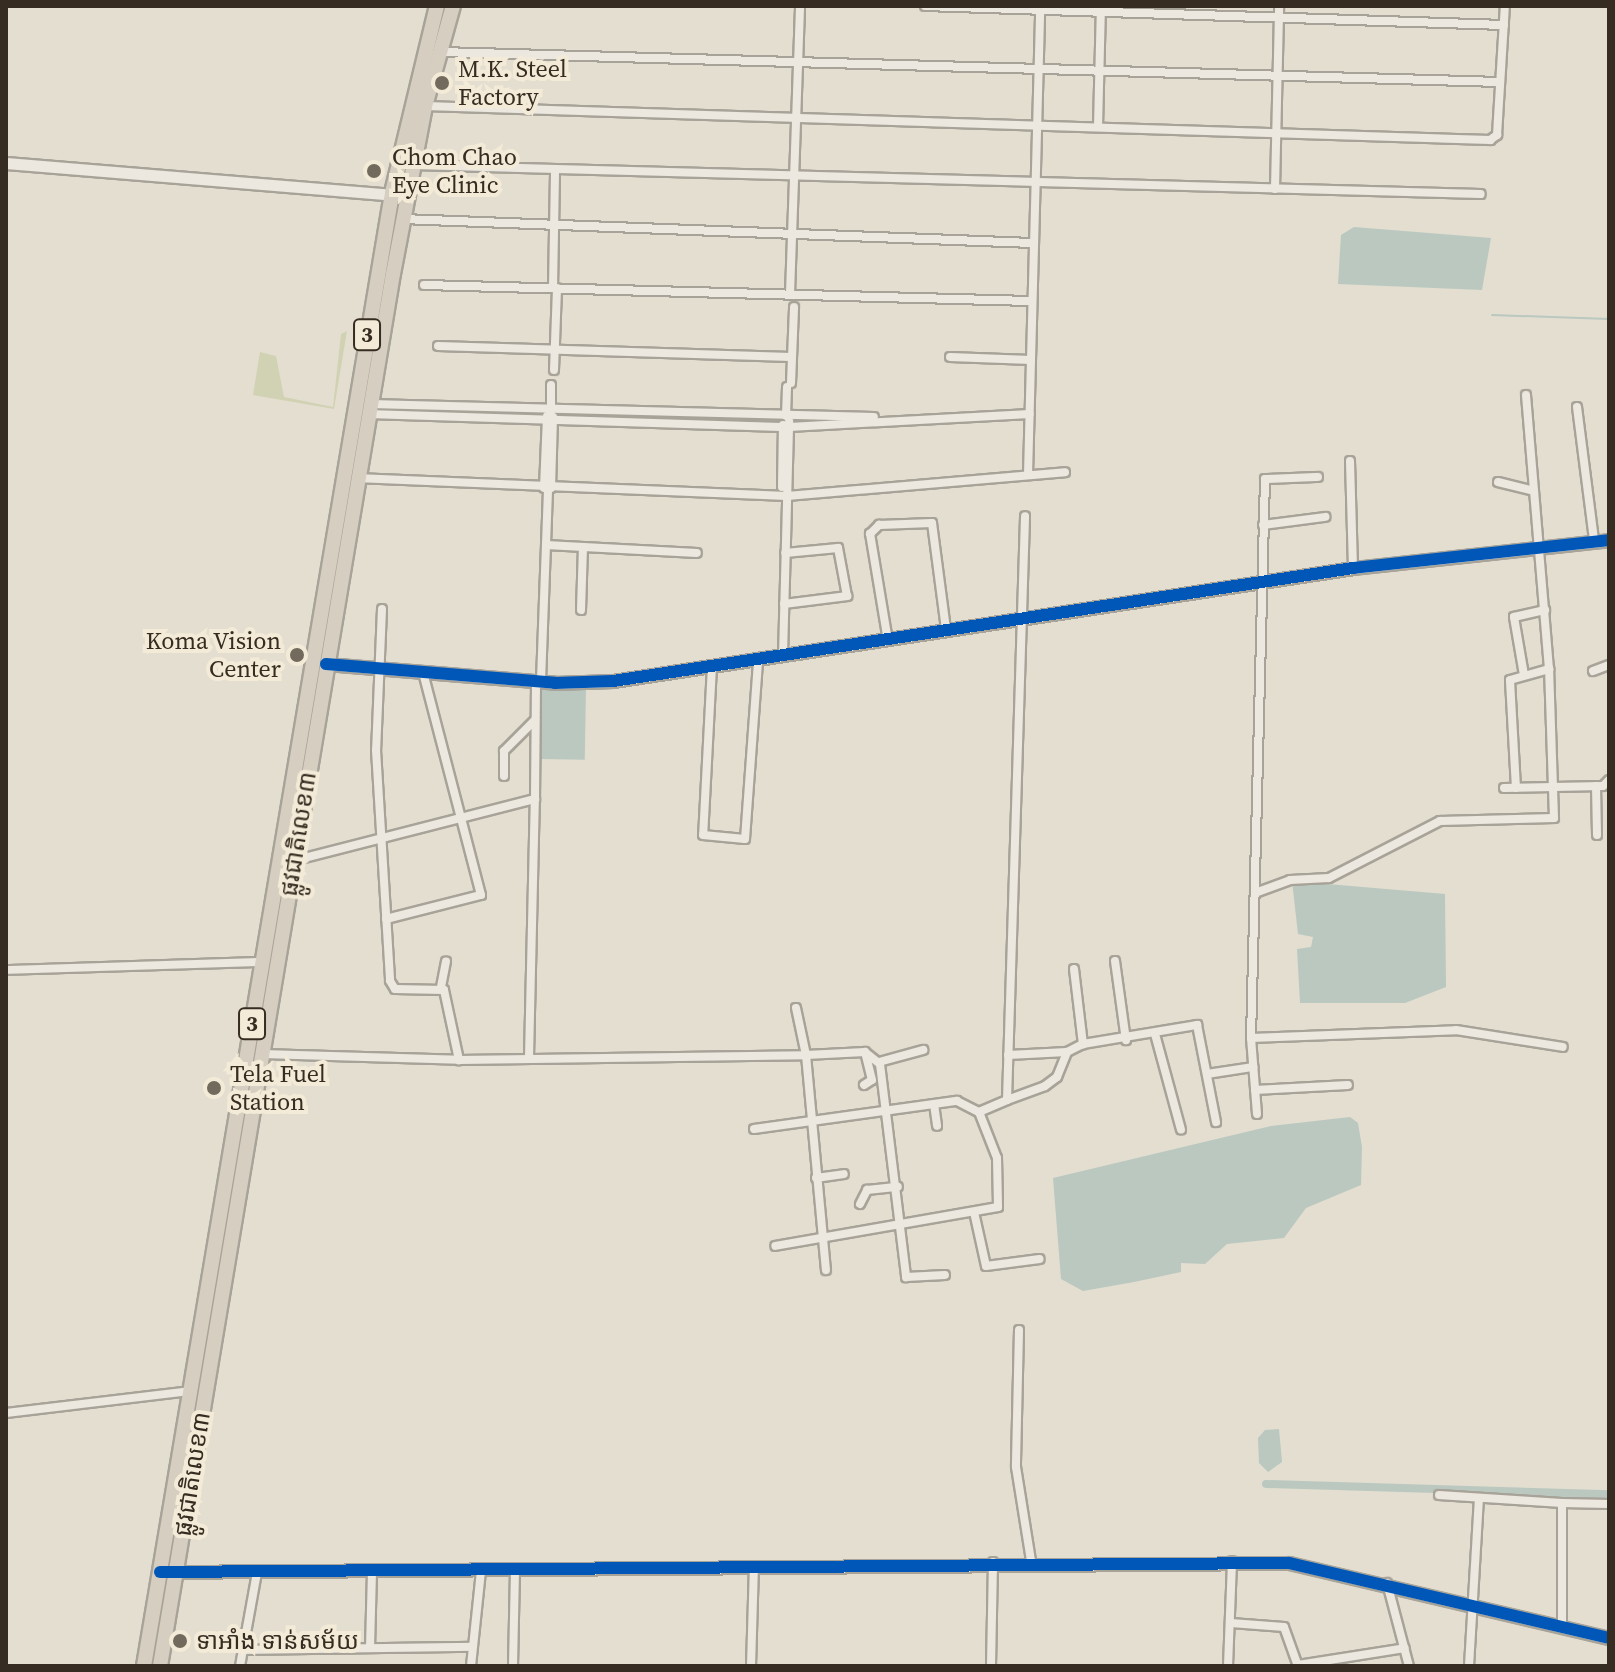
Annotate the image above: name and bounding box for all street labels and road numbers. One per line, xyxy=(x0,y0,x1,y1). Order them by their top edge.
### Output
road number: 3 xyxy=(353,317,381,353)
street label: ផ្លូវជាតិលេខ៣ xyxy=(274,770,322,898)
road number: 3 xyxy=(238,1006,266,1042)
street label: ផ្លូវជាតិលេខ៣ xyxy=(168,1410,216,1538)

